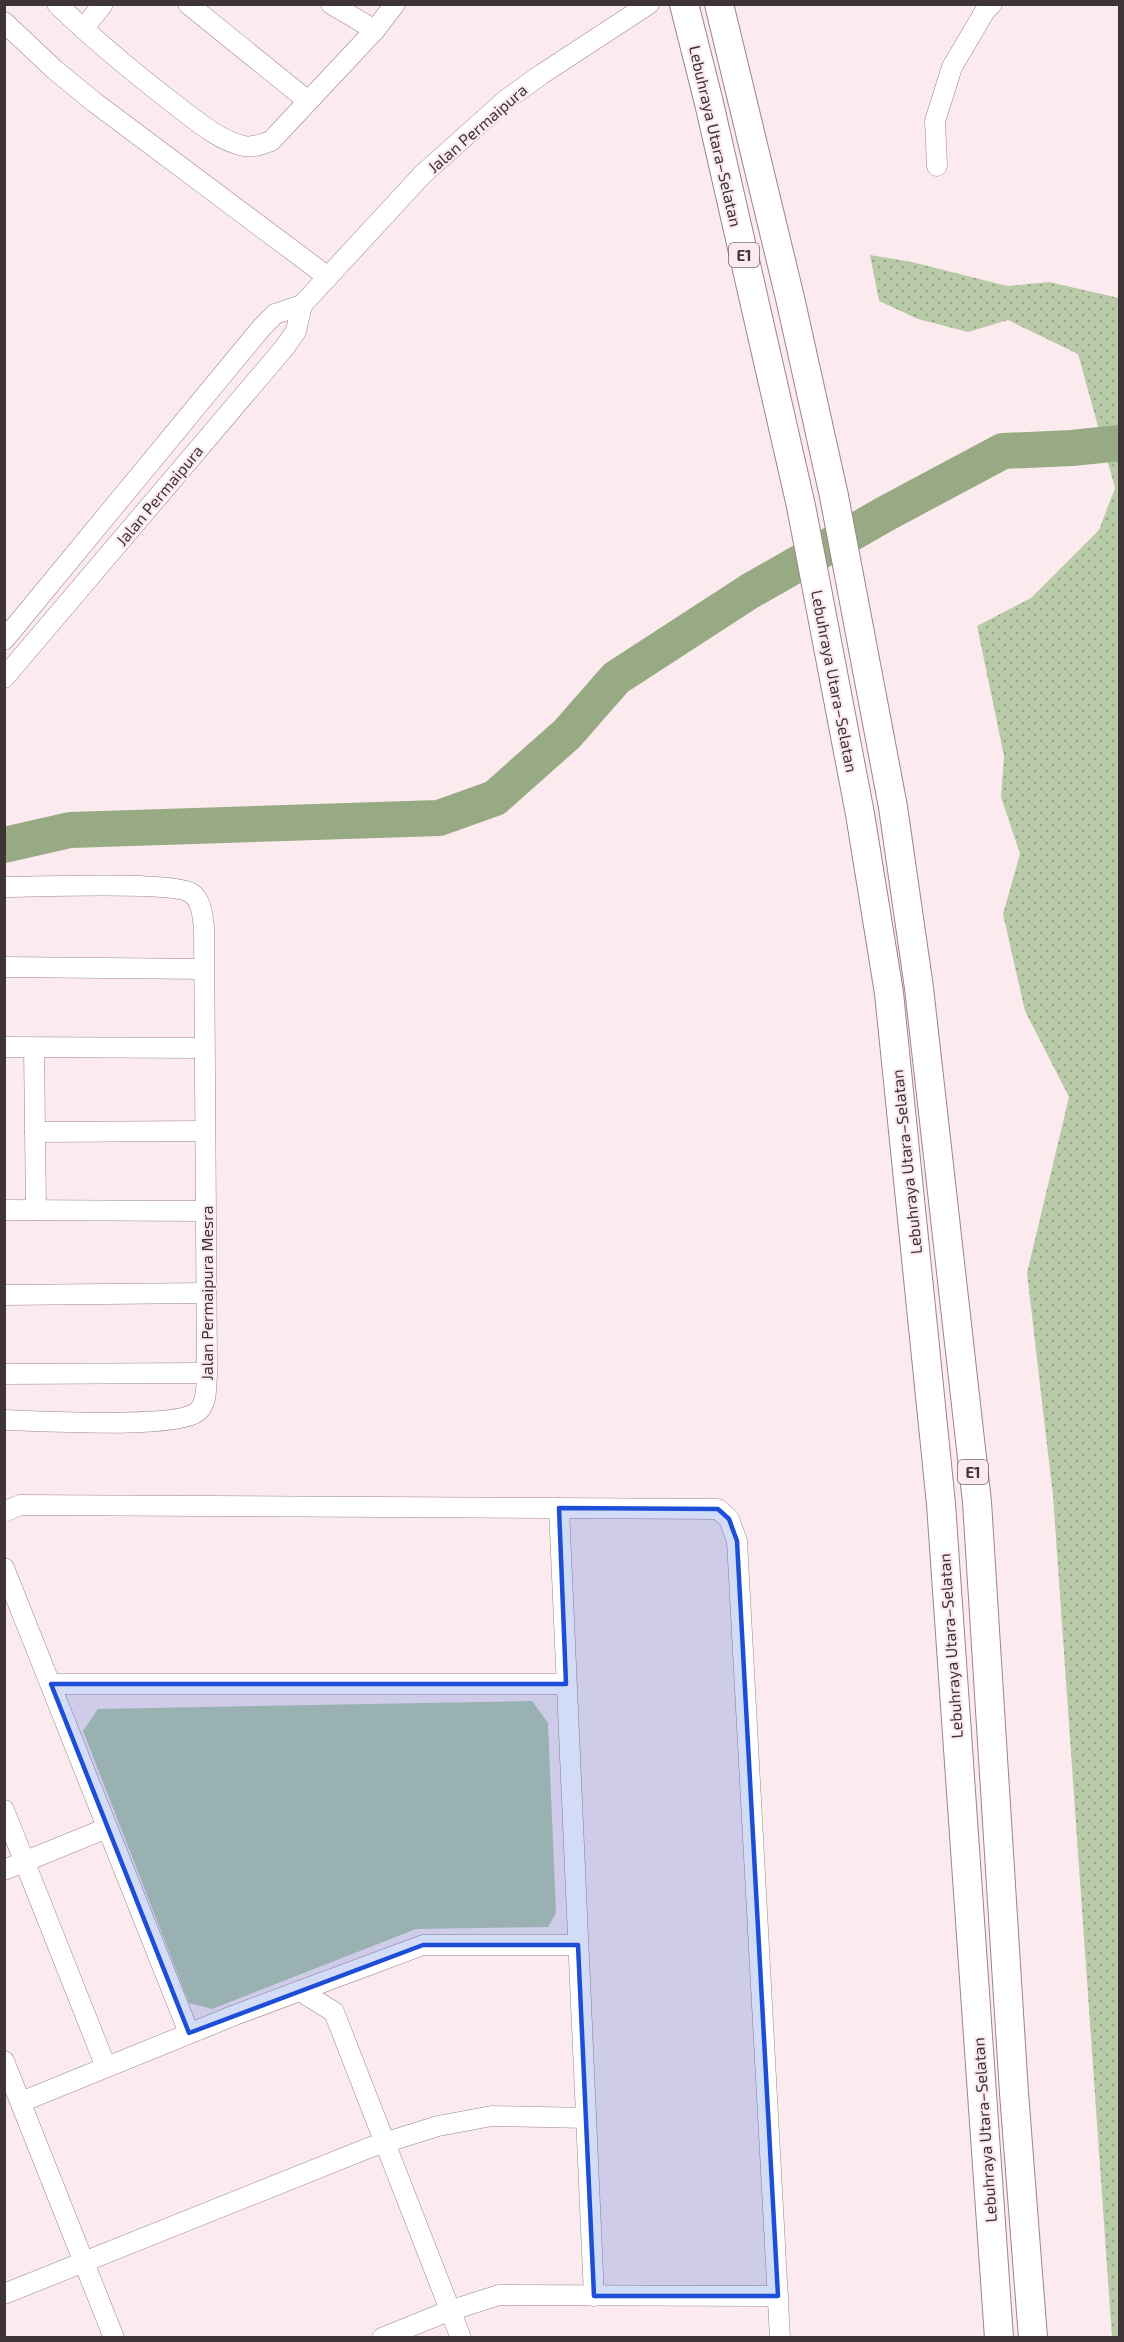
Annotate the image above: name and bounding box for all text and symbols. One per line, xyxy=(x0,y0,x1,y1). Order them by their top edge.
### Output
street label: Lebuhraya Utara–Selatan xyxy=(686,43,746,229)
street label: Jalan Permaipura xyxy=(423,80,531,176)
road number: E1 xyxy=(729,243,759,267)
street label: Jalan Permaipura xyxy=(111,441,207,549)
street label: Lebuhraya Utara–Selatan xyxy=(808,588,862,774)
street label: Lebuhraya Utara–Selatan xyxy=(887,1069,925,1255)
street label: Jalan Permaipura Mesra xyxy=(197,1206,216,1380)
road number: E1 xyxy=(958,1460,988,1484)
street label: Lebuhraya Utara–Selatan xyxy=(934,1553,966,1739)
street label: Lebuhraya Utara–Selatan xyxy=(968,2037,1000,2223)

